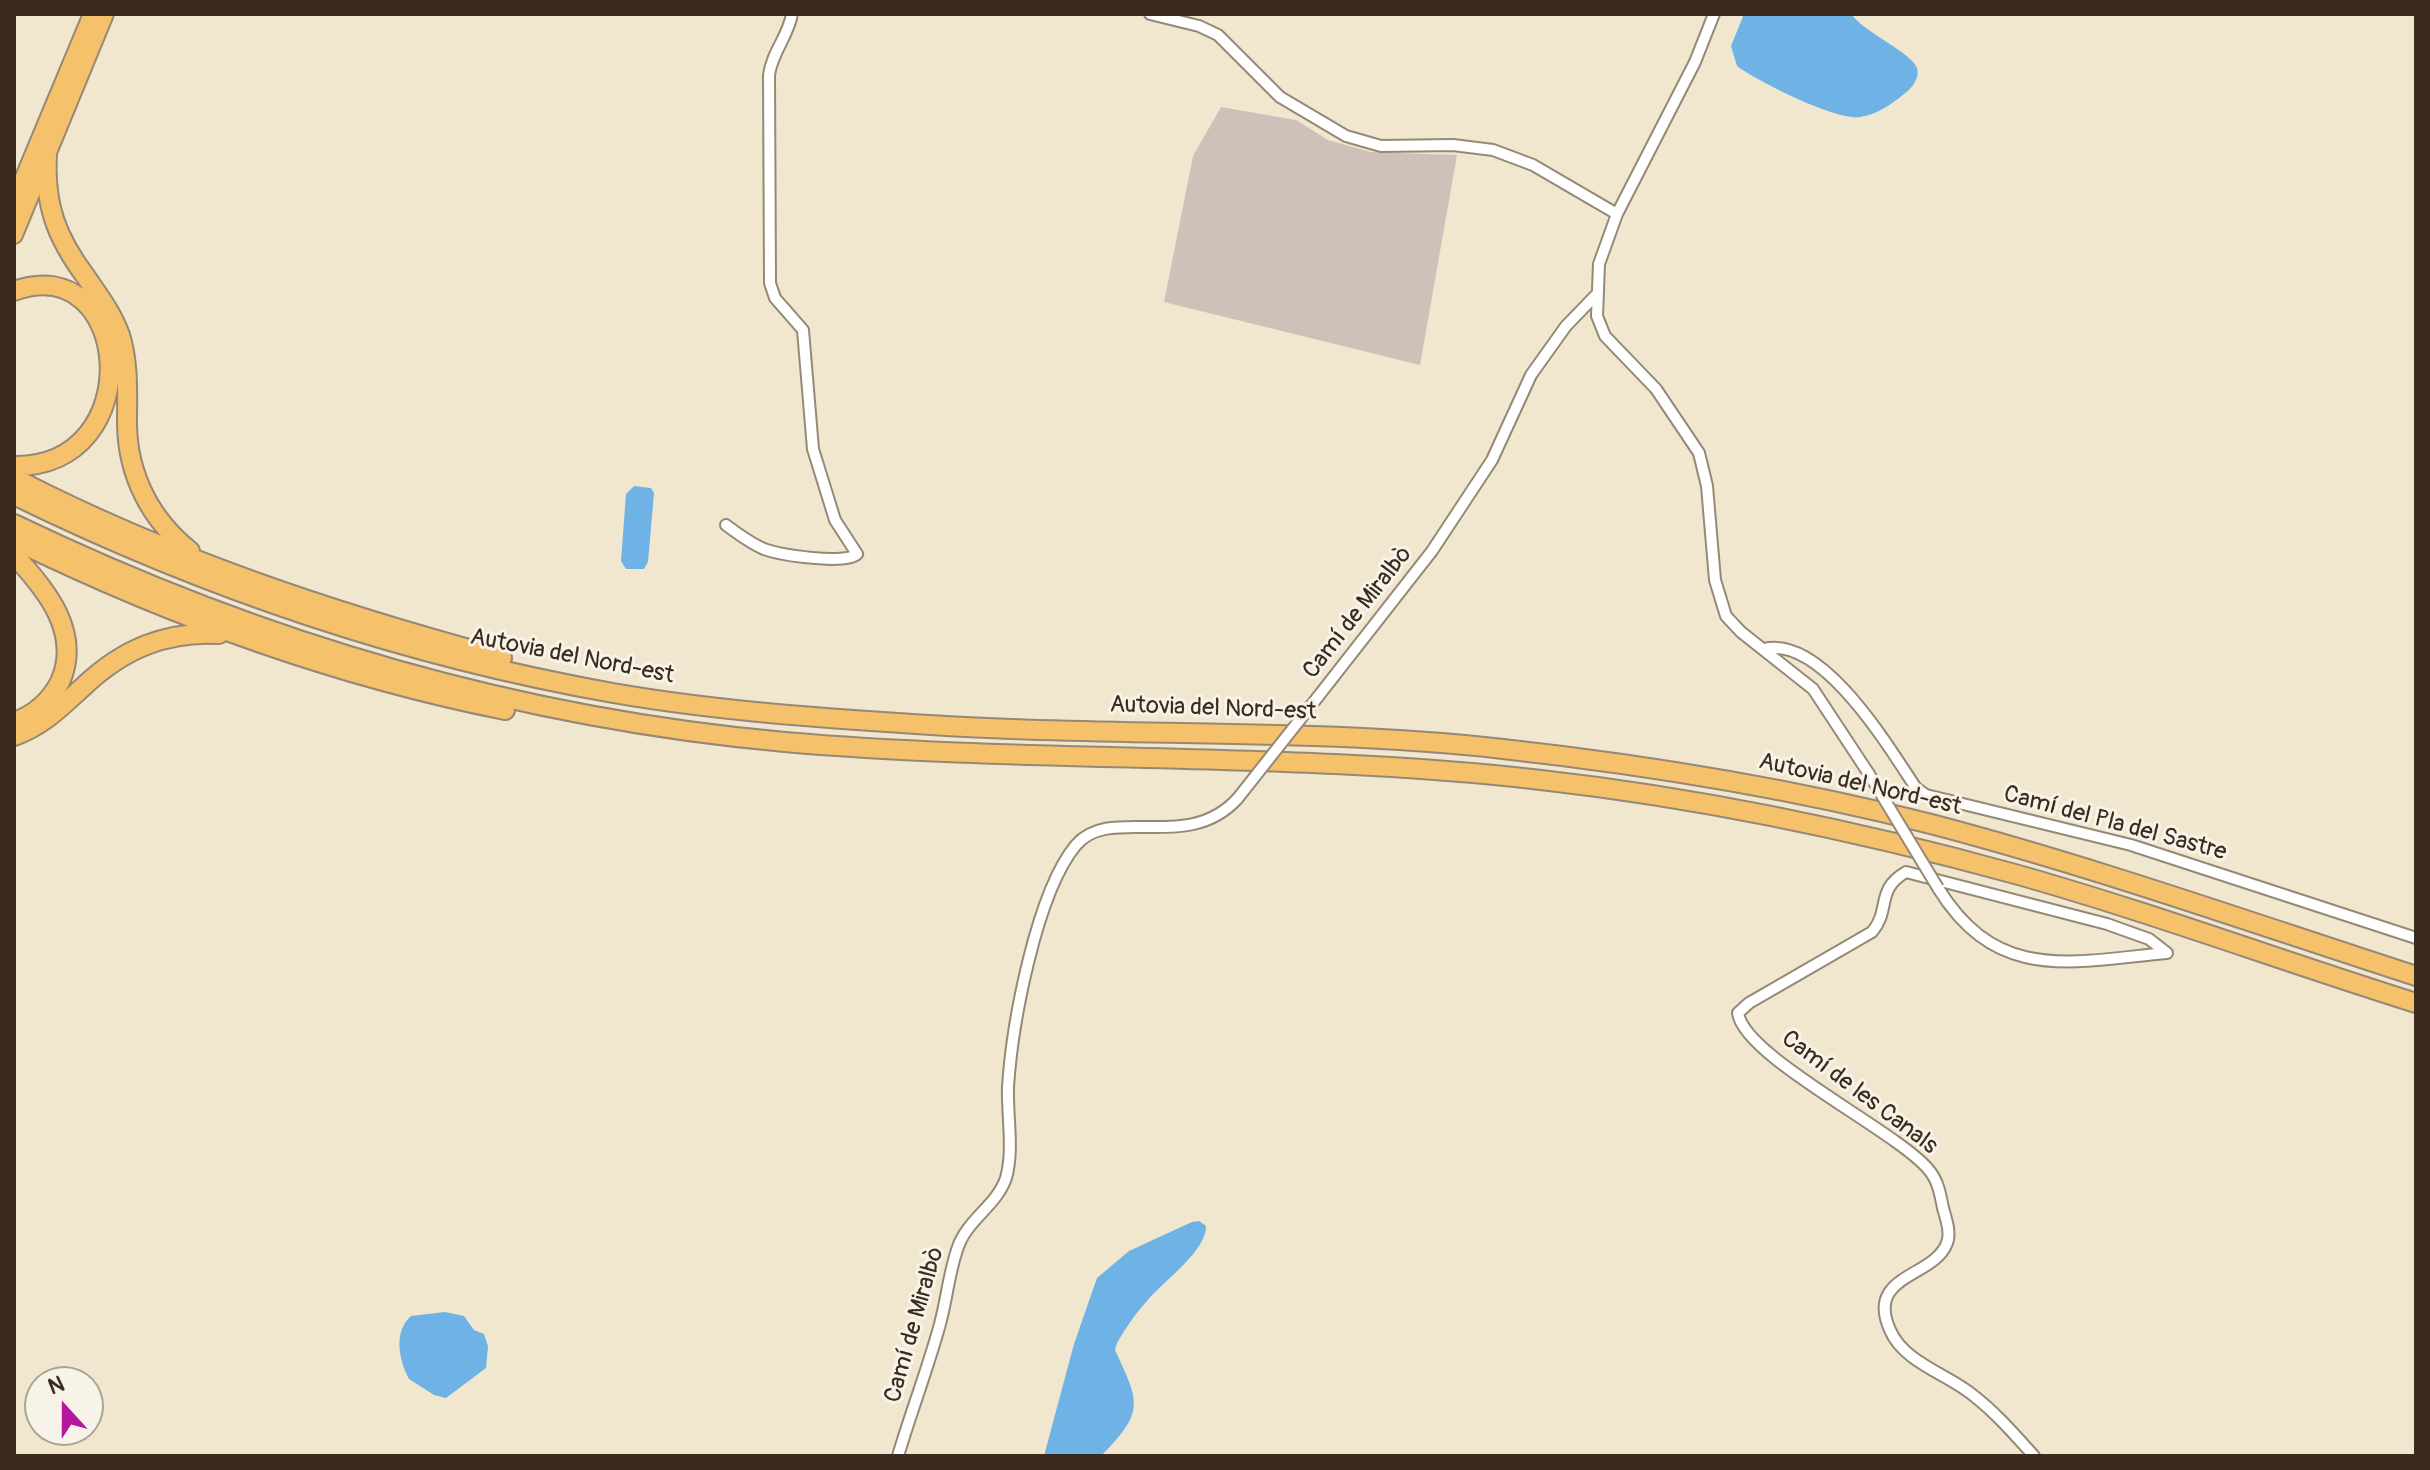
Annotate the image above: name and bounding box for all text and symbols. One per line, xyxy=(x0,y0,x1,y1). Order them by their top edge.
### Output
street label: Camí de Miralbò xyxy=(1297,541,1419,685)
street label: Autovia del Nord-est xyxy=(468,623,676,691)
street label: Autovia del Nord-est xyxy=(1109,691,1317,727)
street label: Autovia del Nord-est xyxy=(1756,748,1964,822)
street label: Camí del Pla del Sastre xyxy=(2000,780,2230,868)
street label: Camí de les Canals xyxy=(1775,1025,1943,1161)
street label: Camí de Miralbò xyxy=(879,1244,951,1406)
north arrow xyxy=(24,1366,104,1446)
text: N xyxy=(44,1370,68,1401)

